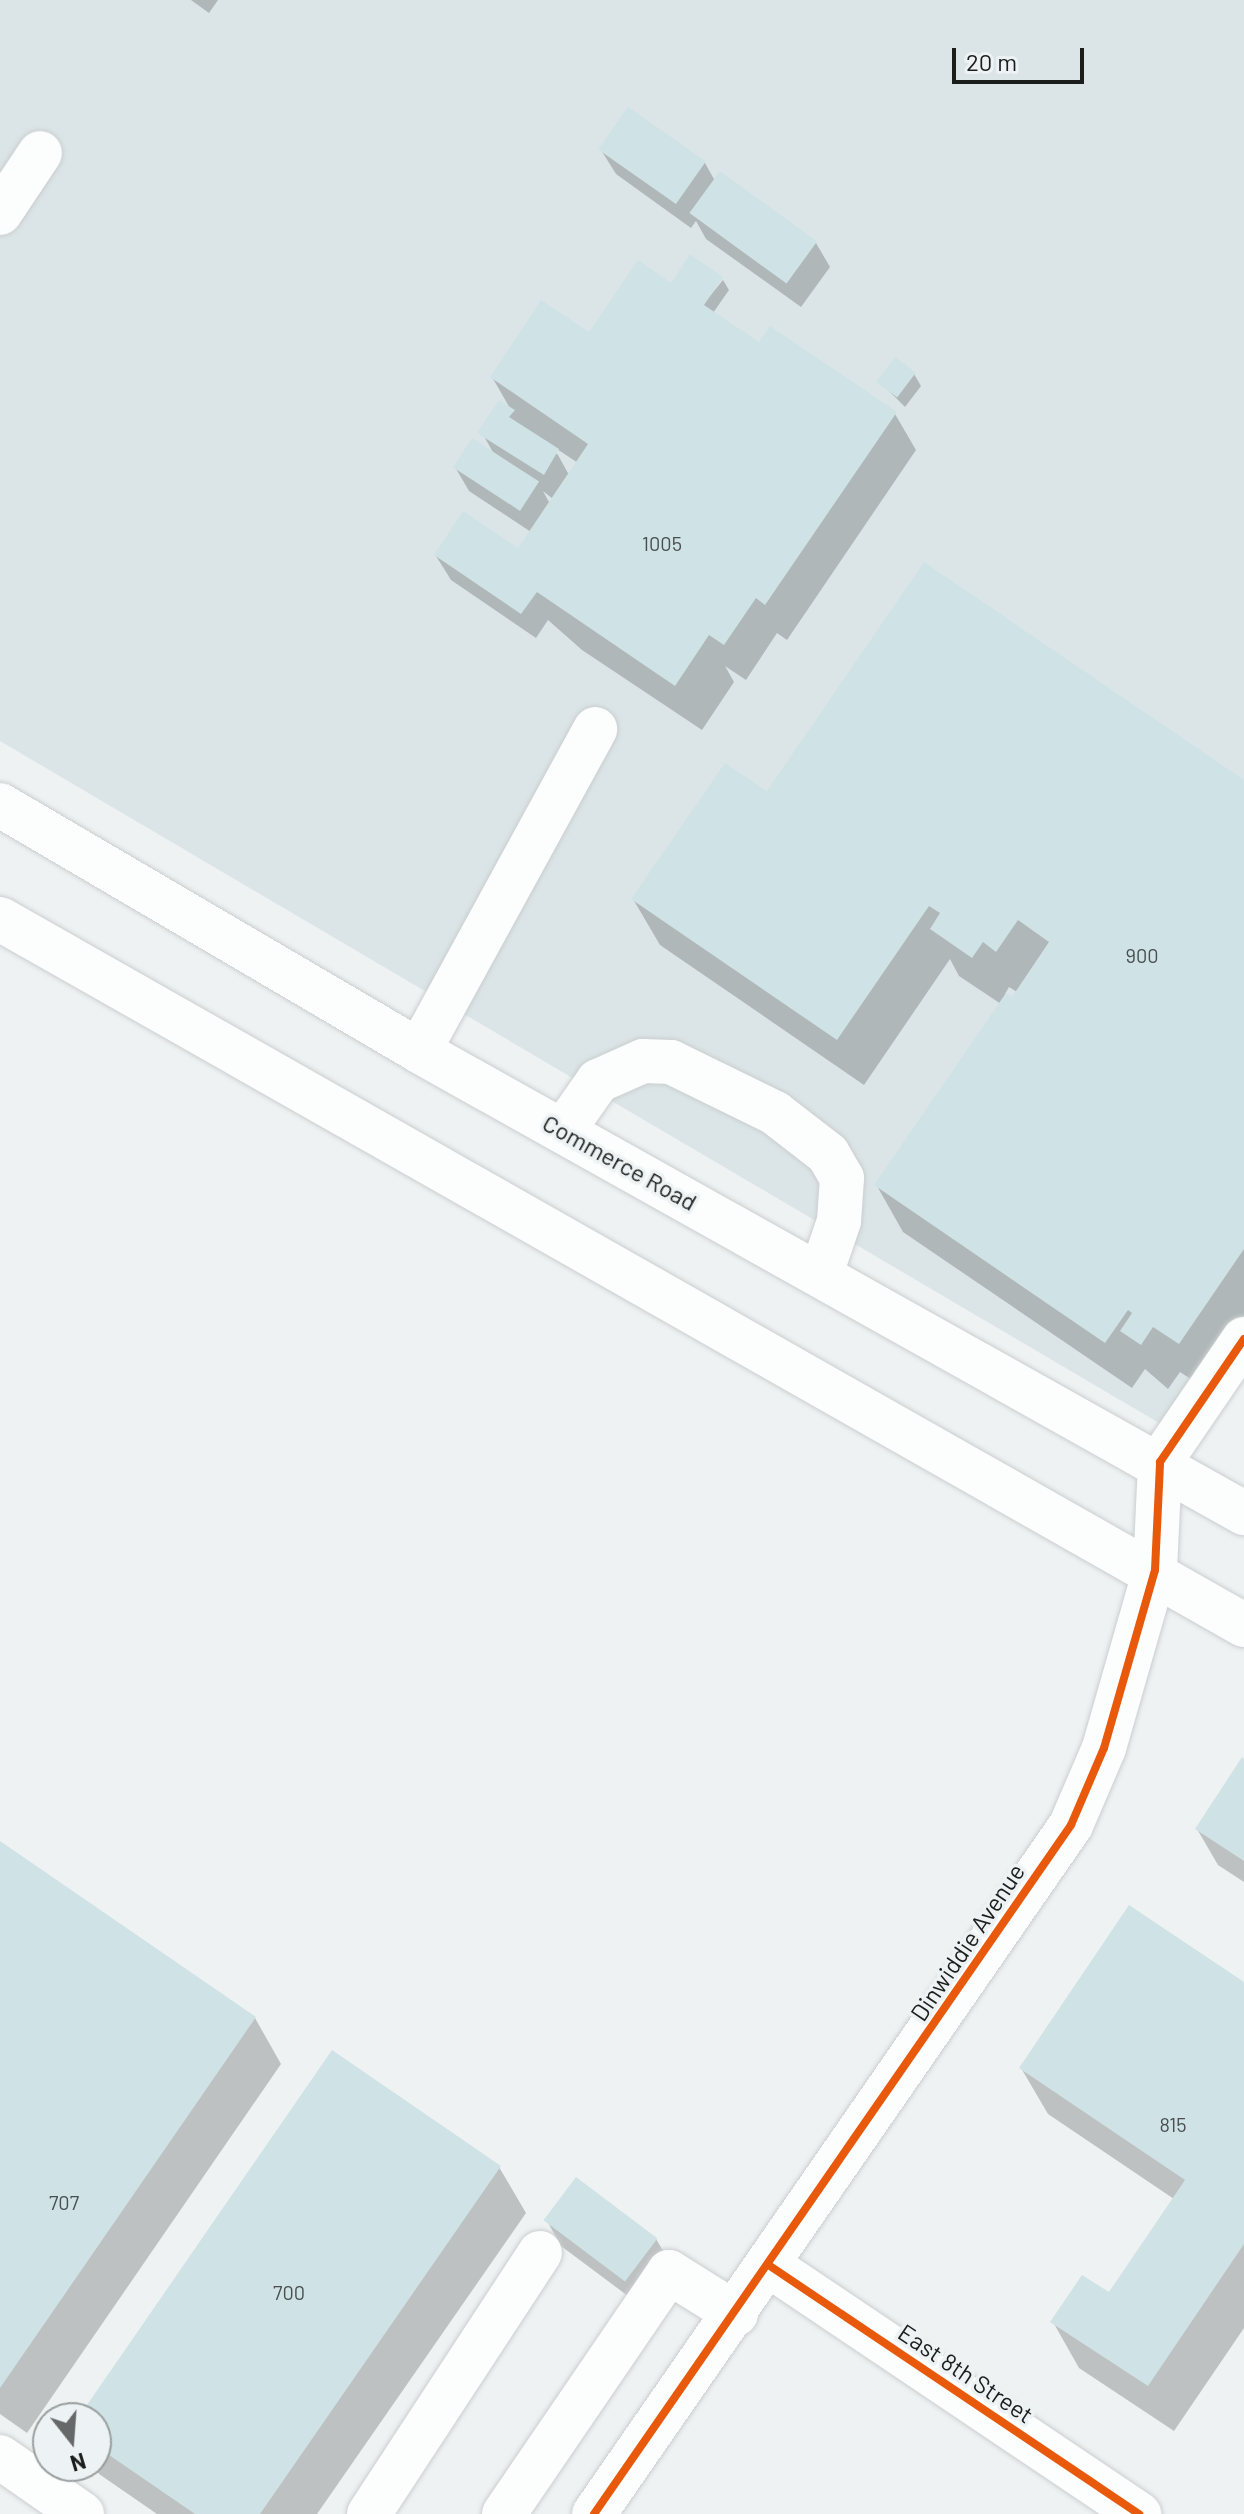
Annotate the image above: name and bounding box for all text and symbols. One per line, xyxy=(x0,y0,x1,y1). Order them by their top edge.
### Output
scale bar xyxy=(956,32,1088,82)
text: 20 m xyxy=(966,47,1017,76)
house number: 1005 xyxy=(642,531,682,555)
house number: 900 xyxy=(1125,943,1159,967)
street label: Commerce Road xyxy=(538,1108,702,1216)
street label: Dinwiddie Avenue xyxy=(904,1858,1030,2026)
house number: 815 xyxy=(1159,2112,1187,2136)
house number: 707 xyxy=(49,2190,79,2214)
house number: 700 xyxy=(273,2280,305,2304)
street label: East 8th Street xyxy=(893,2317,1039,2429)
north arrow xyxy=(32,2402,112,2482)
text: N xyxy=(68,2448,89,2478)

